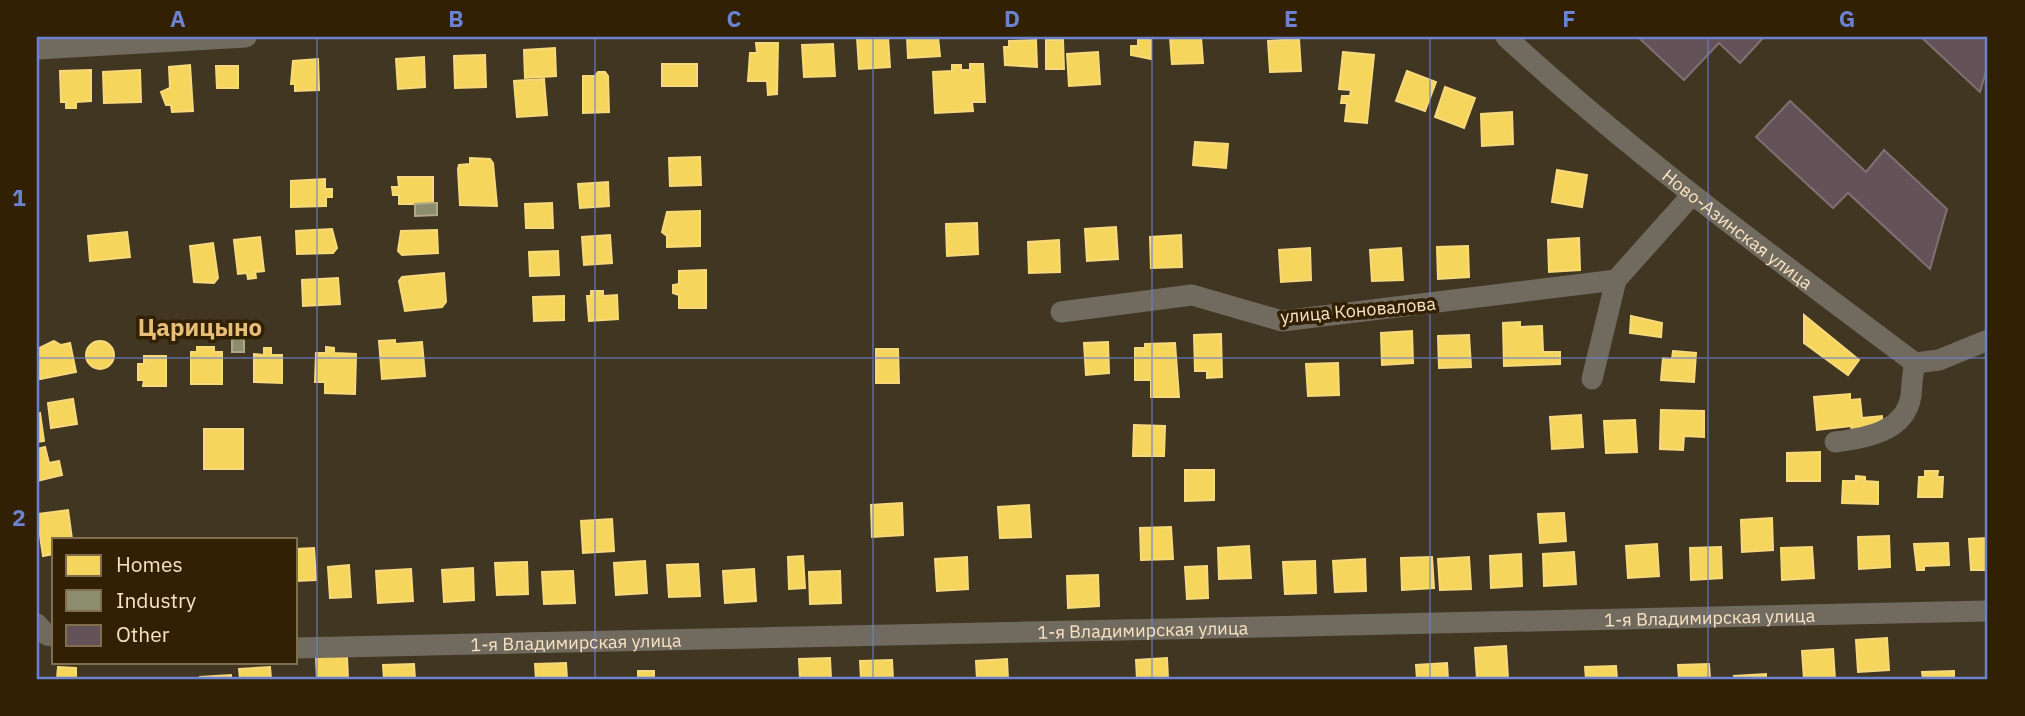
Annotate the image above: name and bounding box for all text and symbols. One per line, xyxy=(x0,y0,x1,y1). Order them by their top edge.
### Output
text: A xyxy=(170,3,186,33)
text: B xyxy=(448,3,464,33)
text: C xyxy=(727,3,742,33)
text: D xyxy=(1004,3,1020,33)
text: E xyxy=(1284,3,1298,33)
text: F xyxy=(1562,3,1576,33)
text: G xyxy=(1839,3,1855,33)
street label: Ново-Азинская улица xyxy=(1658,164,1818,294)
text: 1 xyxy=(12,182,26,212)
street label: улица Коновалова xyxy=(1279,292,1437,328)
district label: Царицыно xyxy=(138,311,262,343)
text: 2 xyxy=(12,502,26,532)
legend xyxy=(52,538,298,664)
text: Homes xyxy=(116,550,183,578)
text: Industry xyxy=(116,586,197,614)
street label: 1-я Владимирская улица xyxy=(1604,603,1816,631)
street label: 1-я Владимирская улица xyxy=(1037,616,1249,643)
text: Other xyxy=(116,620,170,648)
street label: 1-я Владимирская улица xyxy=(470,628,682,656)

